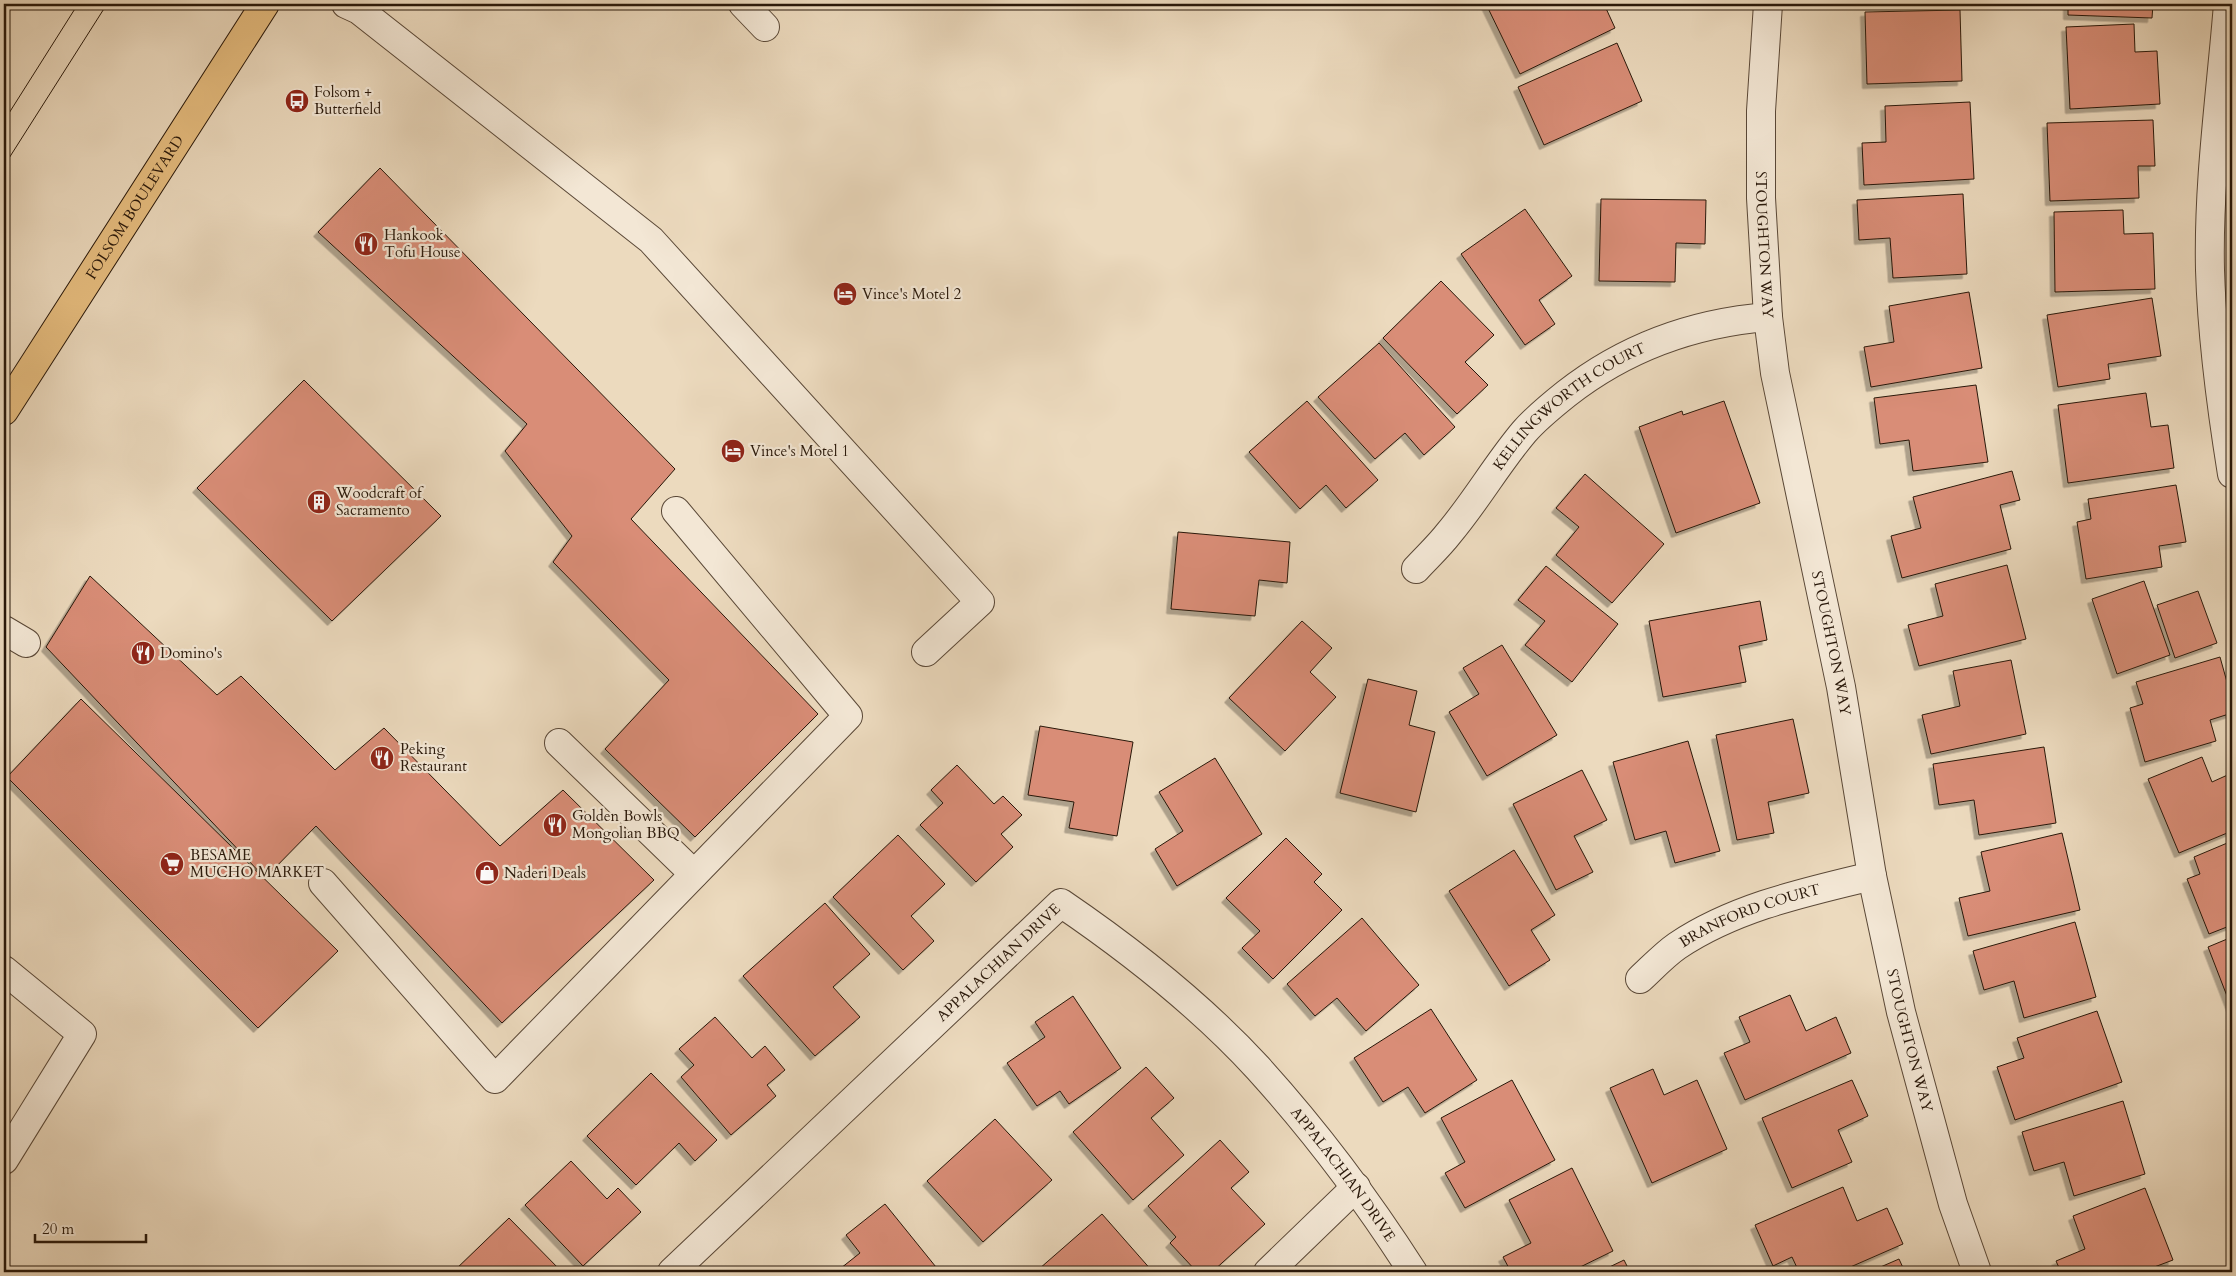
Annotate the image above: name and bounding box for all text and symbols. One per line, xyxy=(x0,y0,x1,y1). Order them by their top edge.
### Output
place label: Folsom + Butterfield xyxy=(314,82,381,119)
bus stop icon: Folsom + Butterfield xyxy=(284,88,310,114)
street label: FOLSOM BOULEVARD xyxy=(81,131,188,283)
street label: STOUGHTON WAY xyxy=(1751,171,1778,320)
place label: Hankook Tofu House xyxy=(384,225,461,262)
restaurant icon: Hankook Tofu House xyxy=(353,231,379,257)
hotel icon: Vince's Motel 2 xyxy=(832,281,858,307)
place label: Vince's Motel 2 xyxy=(862,284,962,304)
street label: KELLINGWORTH COURT xyxy=(1488,338,1648,474)
hotel icon: Vince's Motel 1 xyxy=(720,438,746,464)
place label: Vince's Motel 1 xyxy=(750,441,849,461)
place label: Woodcraft of Sacramento xyxy=(335,483,424,520)
building icon: Woodcraft of Sacramento xyxy=(306,489,332,515)
street label: STOUGHTON WAY xyxy=(1807,569,1856,718)
restaurant icon: Domino's xyxy=(130,640,156,666)
place label: Domino's xyxy=(160,643,222,663)
place label: Peking Restaurant xyxy=(400,739,467,776)
restaurant icon: Peking Restaurant xyxy=(369,745,395,771)
place label: Golden Bowls Mongolian BBQ xyxy=(572,806,680,843)
restaurant icon: Golden Bowls Mongolian BBQ xyxy=(542,812,568,838)
place label: BESAME MUCHO MARKET xyxy=(190,845,324,882)
supermarket icon: BESAME MUCHO MARKET xyxy=(159,851,185,877)
shop icon: Naderi Deals xyxy=(474,860,500,886)
place label: Naderi Deals xyxy=(504,863,586,883)
street label: BRANFORD COURT xyxy=(1675,879,1822,952)
street label: APPALACHIAN DRIVE xyxy=(932,899,1065,1026)
street label: STOUGHTON WAY xyxy=(1882,967,1938,1115)
street label: APPALACHIAN DRIVE xyxy=(1286,1103,1400,1245)
scale bar xyxy=(35,1211,146,1243)
text: 20 m xyxy=(42,1219,74,1239)

